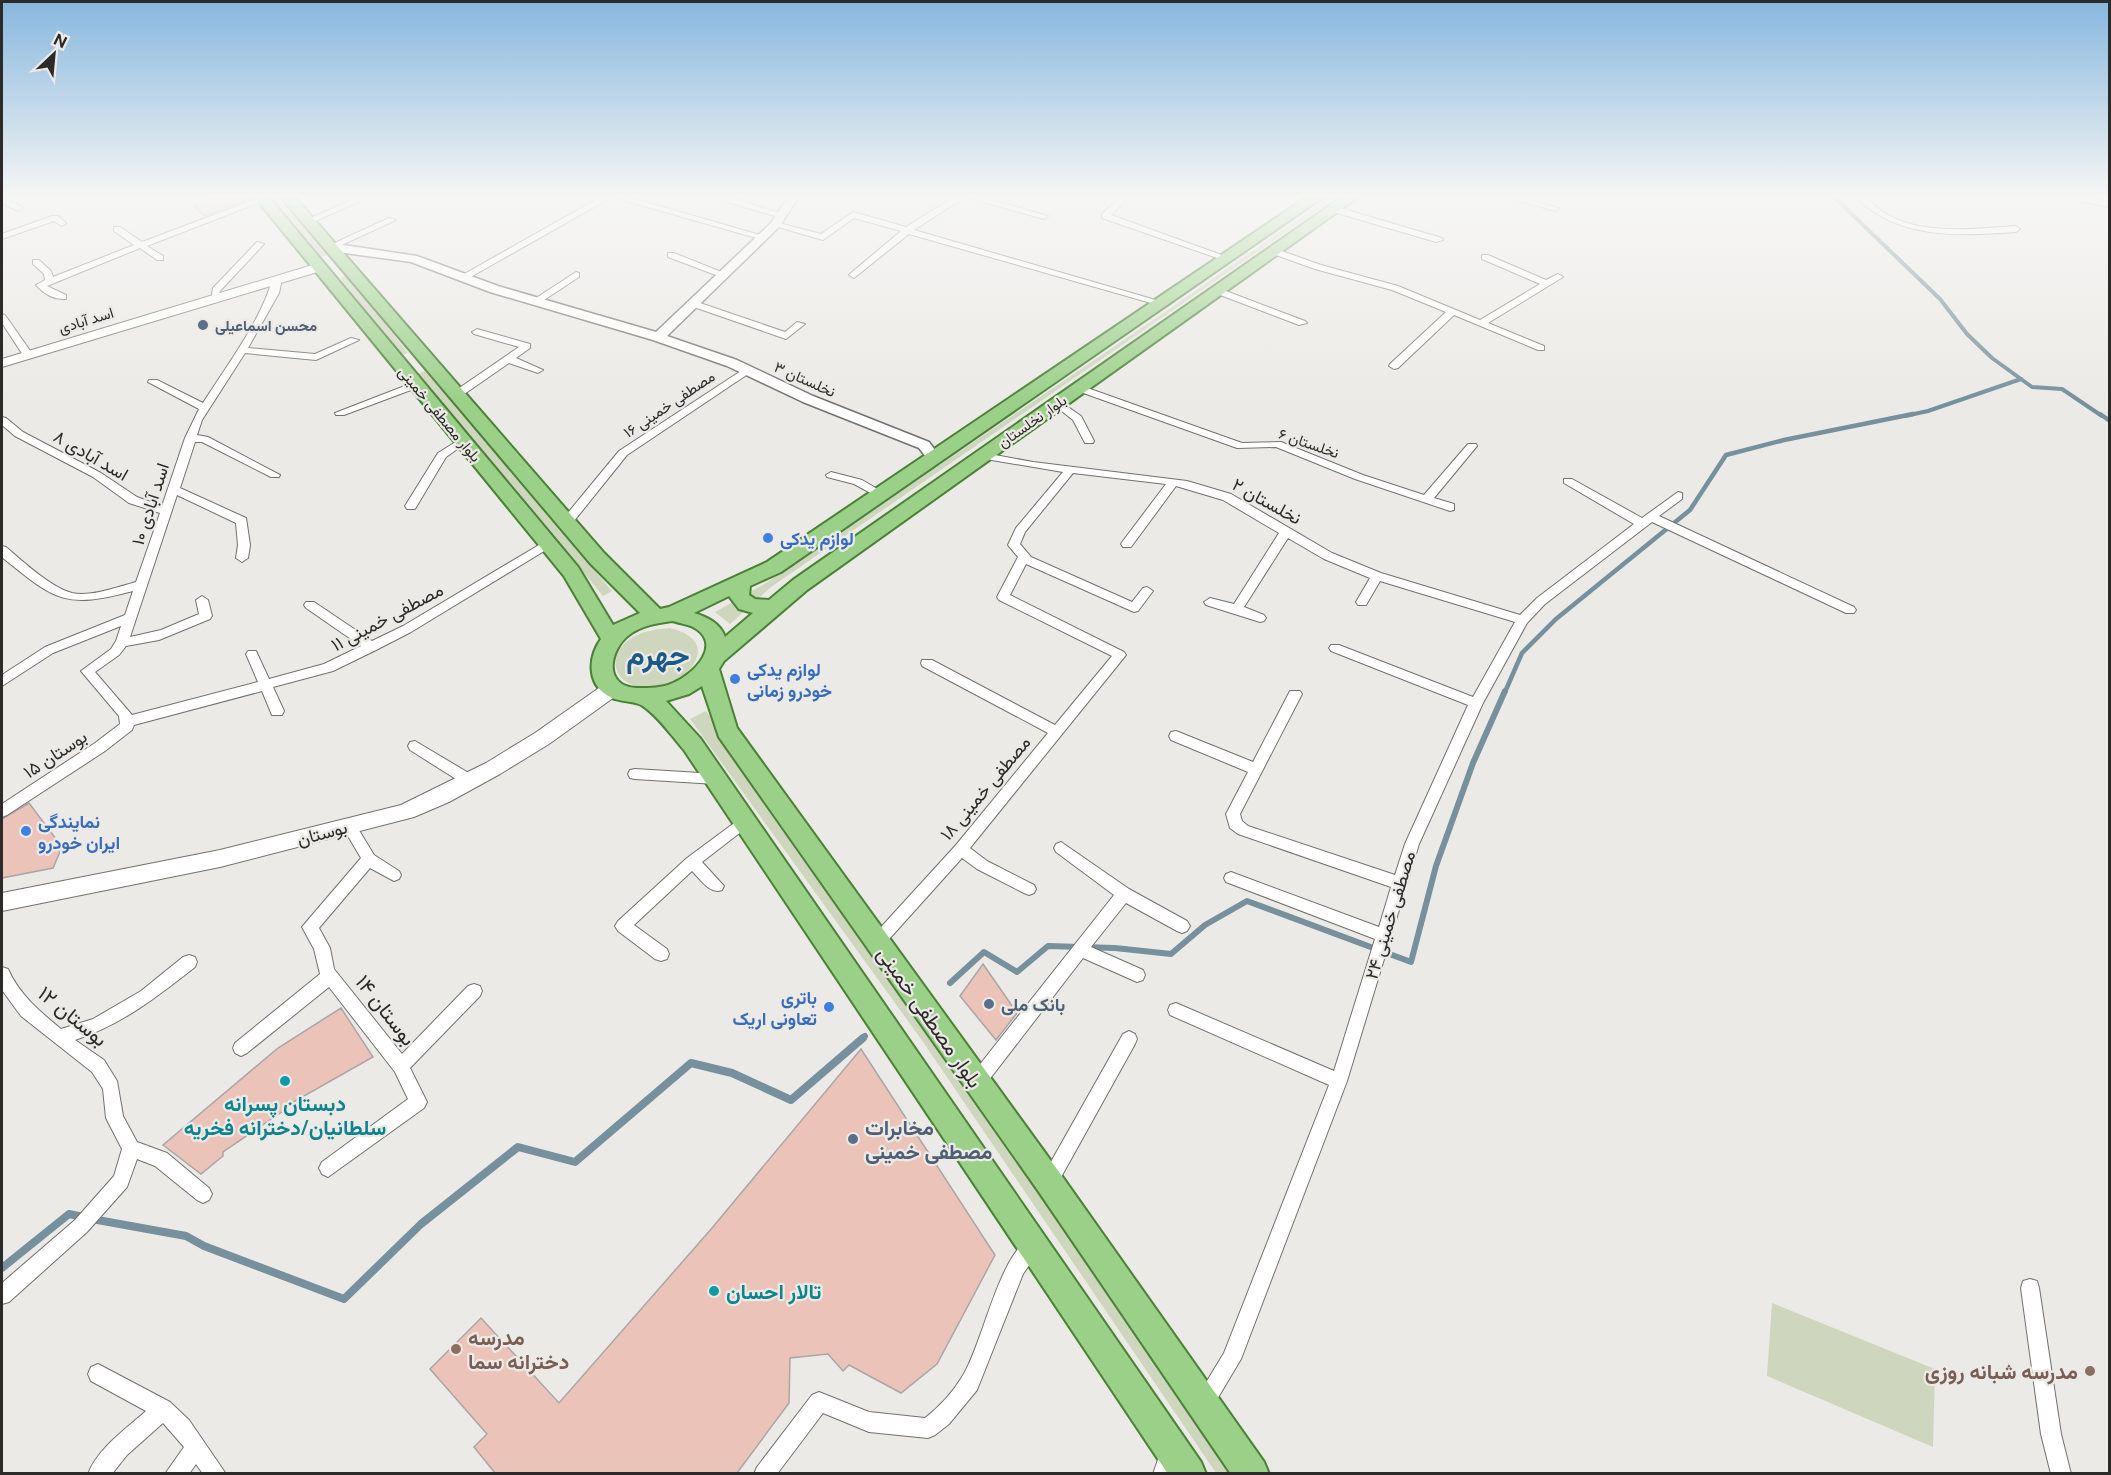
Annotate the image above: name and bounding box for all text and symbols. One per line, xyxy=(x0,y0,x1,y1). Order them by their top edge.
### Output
north arrow xyxy=(24,24,84,84)
text: N xyxy=(51,30,70,52)
street label: اسد آبادی xyxy=(56,304,116,338)
place label: محسن اسماعیلی xyxy=(215,317,317,335)
marker: محسن اسماعیلی xyxy=(196,318,210,332)
street label: نخلستان ۳ xyxy=(771,358,838,401)
street label: بلوار مصطفی خمینی xyxy=(394,363,485,466)
street label: مصطفی خمینی ۱۶ xyxy=(620,367,719,442)
street label: بلوار نخلستان xyxy=(994,391,1070,452)
street label: اسد آبادی ۸ xyxy=(49,425,132,486)
street label: نخلستان ۶ xyxy=(1276,425,1341,462)
street label: اسد آبادی ۱۰ xyxy=(127,460,174,548)
street label: نخلستان ۲ xyxy=(1229,473,1305,529)
place label: لوازم یدکی xyxy=(780,528,854,551)
marker: لوازم یدکی xyxy=(761,531,775,545)
street label: مصطفی خمینی ۱۱ xyxy=(327,579,447,656)
district label: جهرم xyxy=(626,636,690,674)
place label: لوازم یدکی خودرو زمانی xyxy=(747,659,832,702)
marker: لوازم یدکی خودرو زمانی xyxy=(728,672,742,686)
street label: بوستان ۱۵ xyxy=(19,726,91,783)
street label: مصطفی خمینی ۱۸ xyxy=(935,732,1035,845)
place label: نمایندگی ایران خودرو xyxy=(38,811,120,854)
street label: بوستان xyxy=(295,816,350,851)
marker: نمایندگی ایران خودرو xyxy=(19,824,33,838)
street label: مصطفی خمینی ۲۴ xyxy=(1361,848,1420,982)
street label: بلوار مصطفی خمینی xyxy=(871,942,988,1093)
street label: بوستان ۱۴ xyxy=(350,970,421,1051)
street label: ۱۲ بوستان xyxy=(33,980,113,1052)
place label: باتری تعاونی اریک xyxy=(732,987,817,1030)
place label: بانک ملی xyxy=(1001,994,1065,1016)
marker: بانک ملی xyxy=(982,997,996,1011)
marker: باتری تعاونی اریک xyxy=(822,1000,836,1014)
marker: دبستان پسرانه سلطانیان/دخترانه فخریه xyxy=(278,1074,292,1088)
place label: دبستان پسرانه سلطانیان/دخترانه فخریه xyxy=(184,1091,386,1141)
place label: مخابرات مصطفی خمینی xyxy=(865,1115,993,1164)
marker: مخابرات مصطفی خمینی xyxy=(846,1132,860,1146)
place label: تالار احسان xyxy=(726,1279,822,1305)
marker: تالار احسان xyxy=(707,1284,721,1298)
place label: مدرسه دخترانه سما xyxy=(468,1325,569,1375)
marker: مدرسه دخترانه سما xyxy=(449,1342,463,1356)
place label: مدرسه شبانه روزی xyxy=(1925,1359,2078,1385)
marker: مدرسه شبانه روزی xyxy=(2083,1364,2097,1378)

